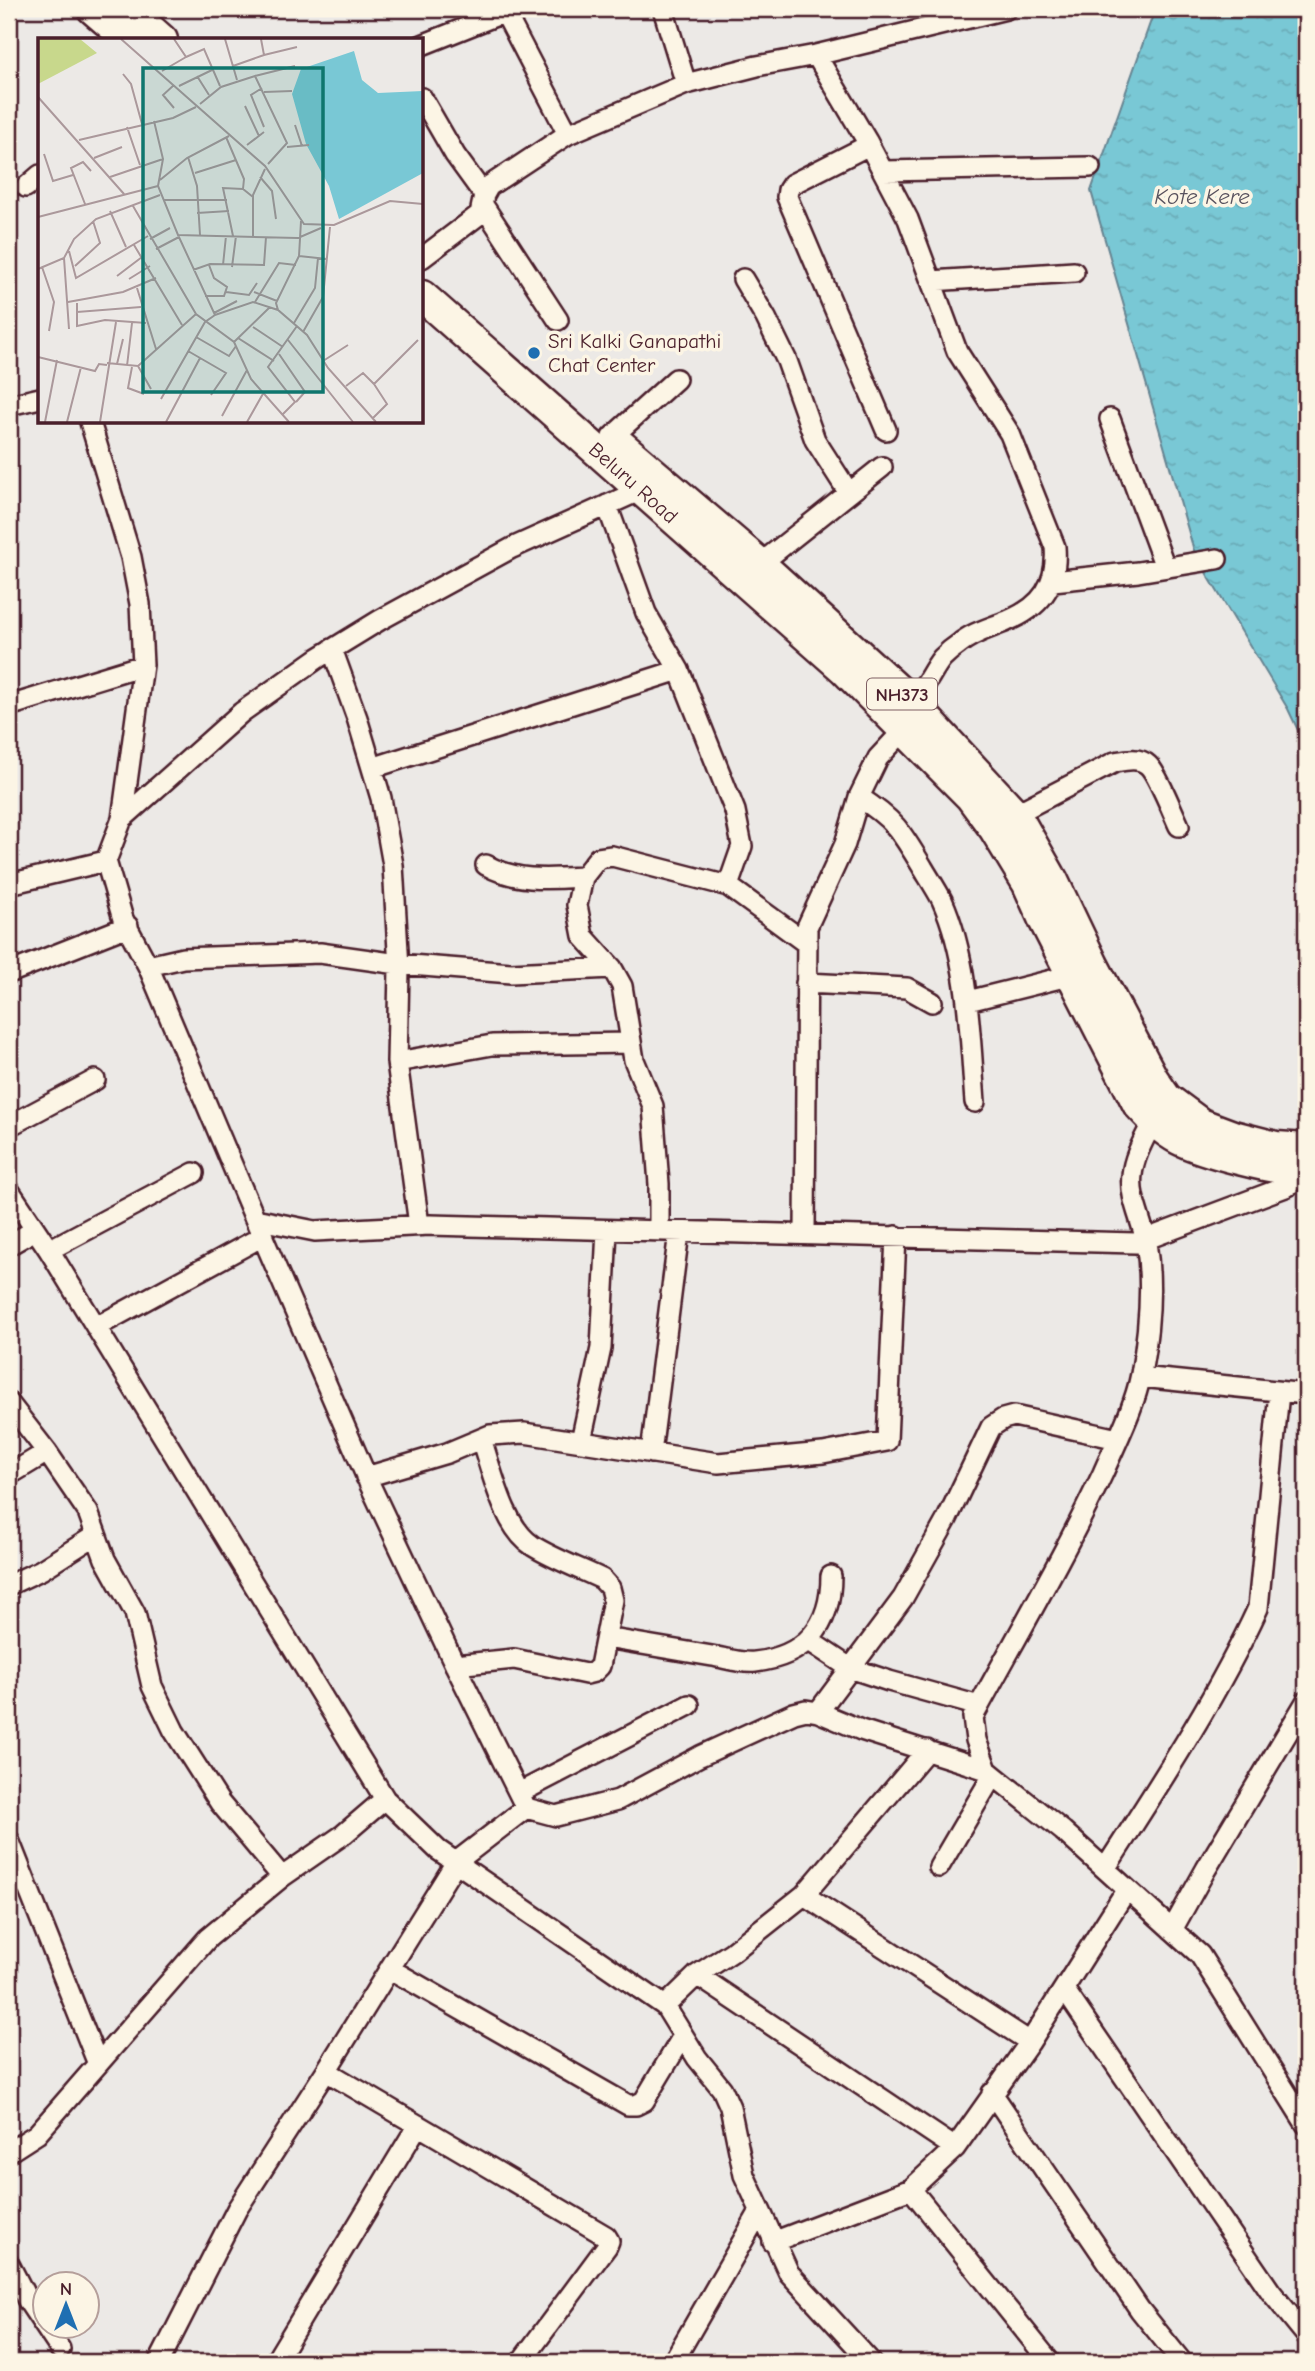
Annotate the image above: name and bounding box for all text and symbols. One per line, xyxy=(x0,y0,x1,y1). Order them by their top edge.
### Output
inset map xyxy=(38,38,424,424)
water label: Kote Kere xyxy=(1154,183,1250,210)
place label: Sri Kalki Ganapathi Chat Center xyxy=(548,329,721,377)
marker: Sri Kalki Ganapathi Chat Center xyxy=(526,345,542,361)
street label: Beluru Road xyxy=(584,437,683,528)
road number: NH373 xyxy=(867,678,937,709)
north arrow xyxy=(32,2270,102,2340)
text: N xyxy=(60,2278,72,2300)

